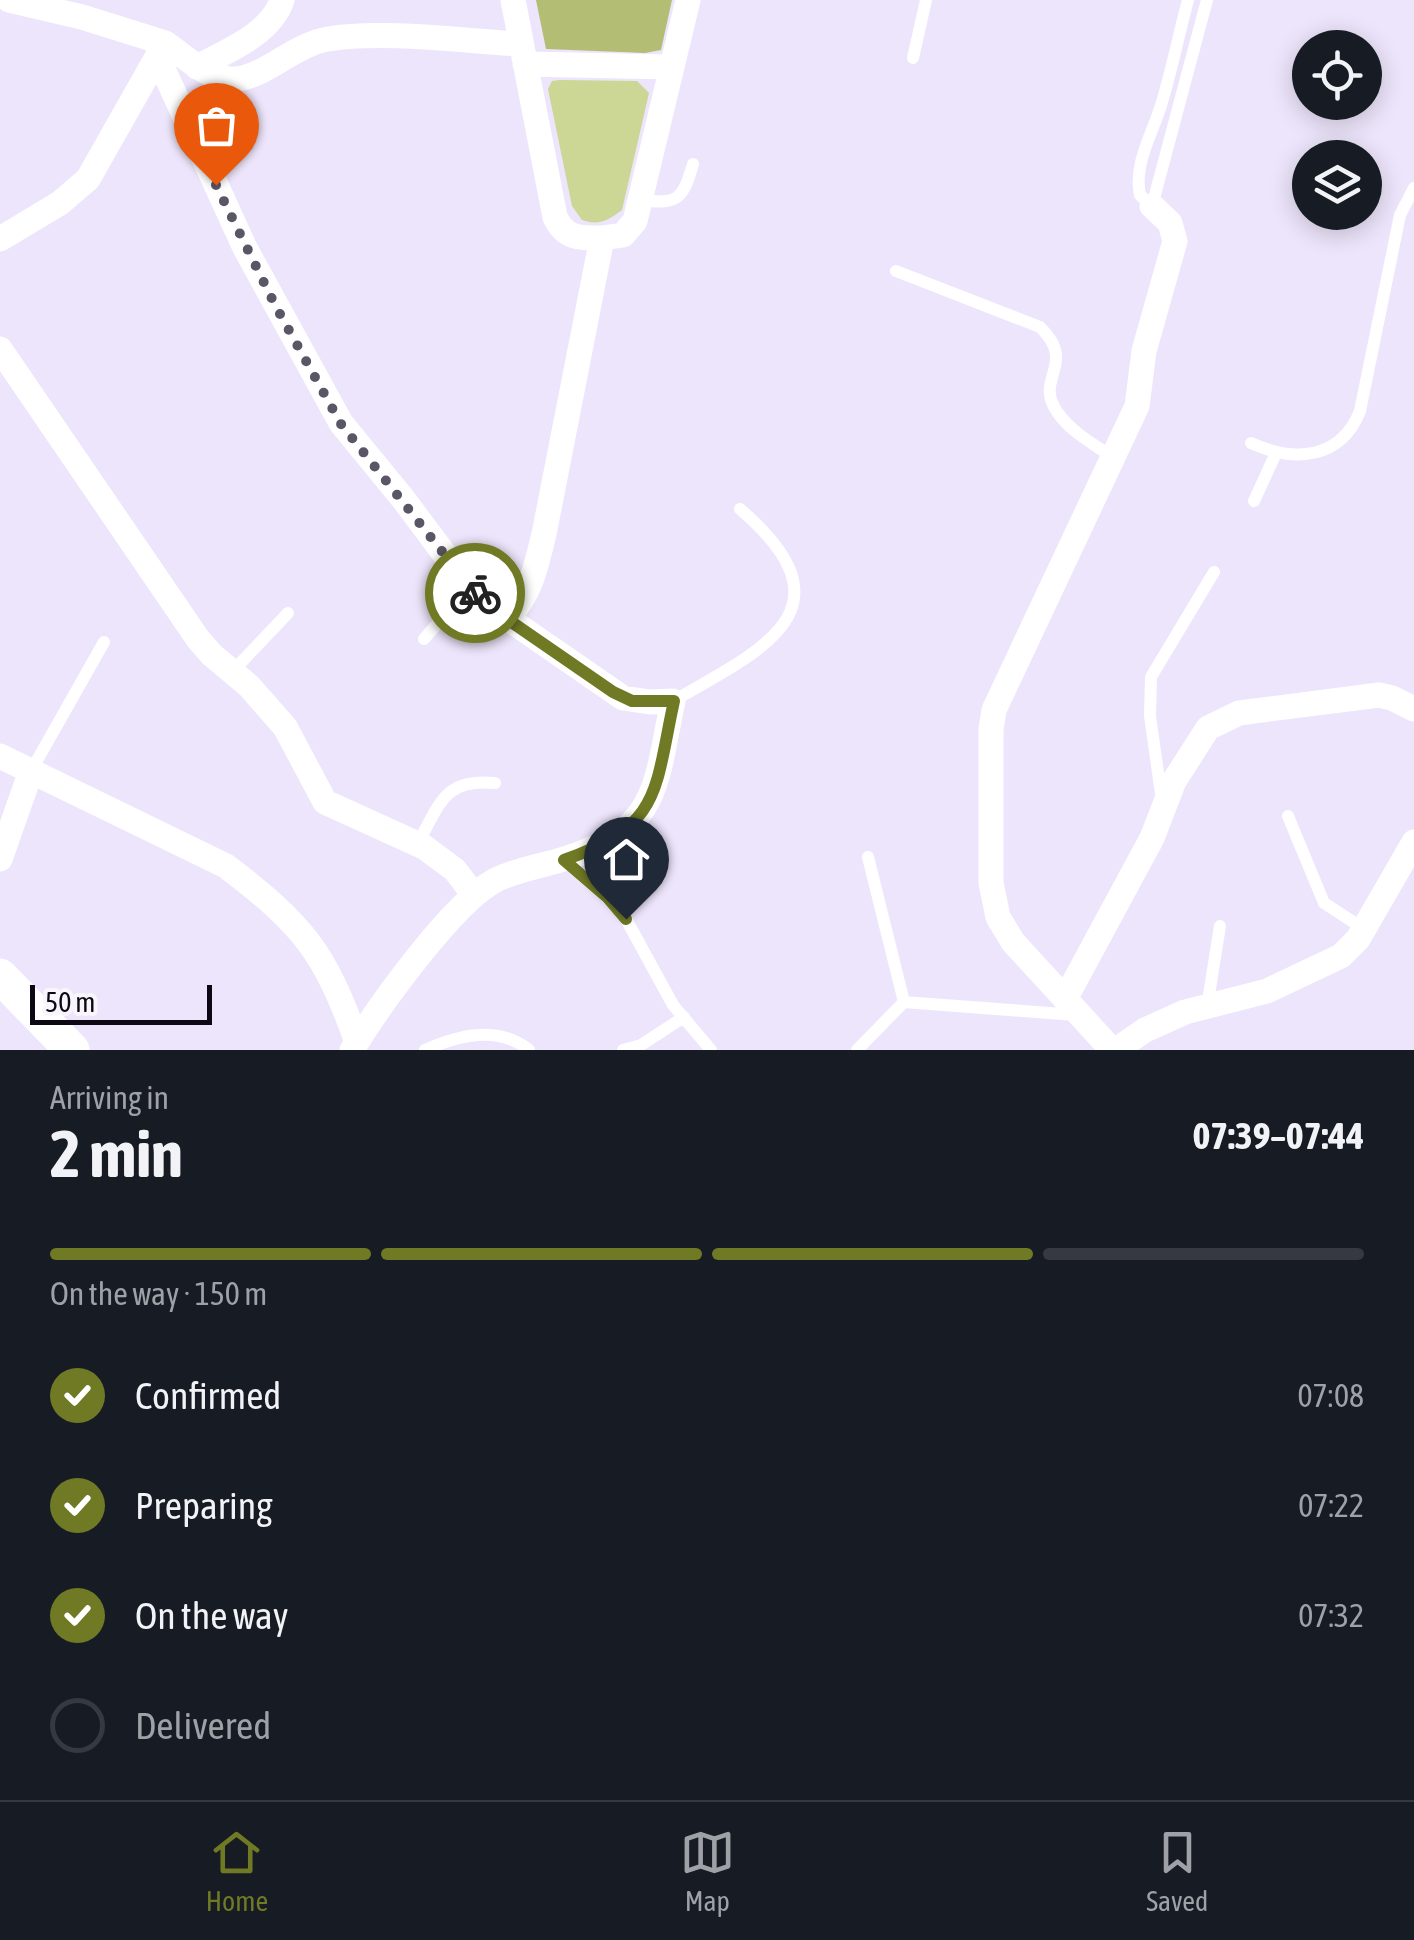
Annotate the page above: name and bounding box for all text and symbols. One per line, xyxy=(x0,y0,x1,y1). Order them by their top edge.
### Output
map controls xyxy=(1292,30,1382,230)
button: locate xyxy=(1292,30,1382,120)
pin xyxy=(174,83,259,186)
icon: bag xyxy=(189,98,244,153)
button: layers xyxy=(1292,140,1382,230)
courier xyxy=(425,543,525,643)
icon: bike xyxy=(448,566,503,621)
pin xyxy=(584,817,669,920)
icon: home xyxy=(599,832,654,887)
scale bar xyxy=(30,980,212,1024)
text: 50 m xyxy=(45,986,95,1018)
text: Arriving in xyxy=(50,1079,169,1116)
text: 07:39–07:44 xyxy=(1192,1114,1364,1157)
text: 2 min xyxy=(50,1116,183,1191)
text: On the way · 150 m xyxy=(50,1275,267,1312)
icon: check xyxy=(50,1368,105,1423)
text: Confirmed xyxy=(135,1374,281,1417)
text: 07:08 xyxy=(1298,1377,1364,1414)
icon: check xyxy=(50,1478,105,1533)
text: Preparing xyxy=(135,1484,273,1527)
text: 07:22 xyxy=(1298,1487,1364,1524)
icon: check xyxy=(50,1588,105,1643)
text: On the way xyxy=(135,1594,288,1637)
text: 07:32 xyxy=(1298,1597,1364,1634)
text: Delivered xyxy=(135,1704,271,1747)
tab: Home xyxy=(206,1825,268,1917)
tab: Map xyxy=(680,1825,735,1917)
tab: Saved xyxy=(1146,1825,1208,1917)

